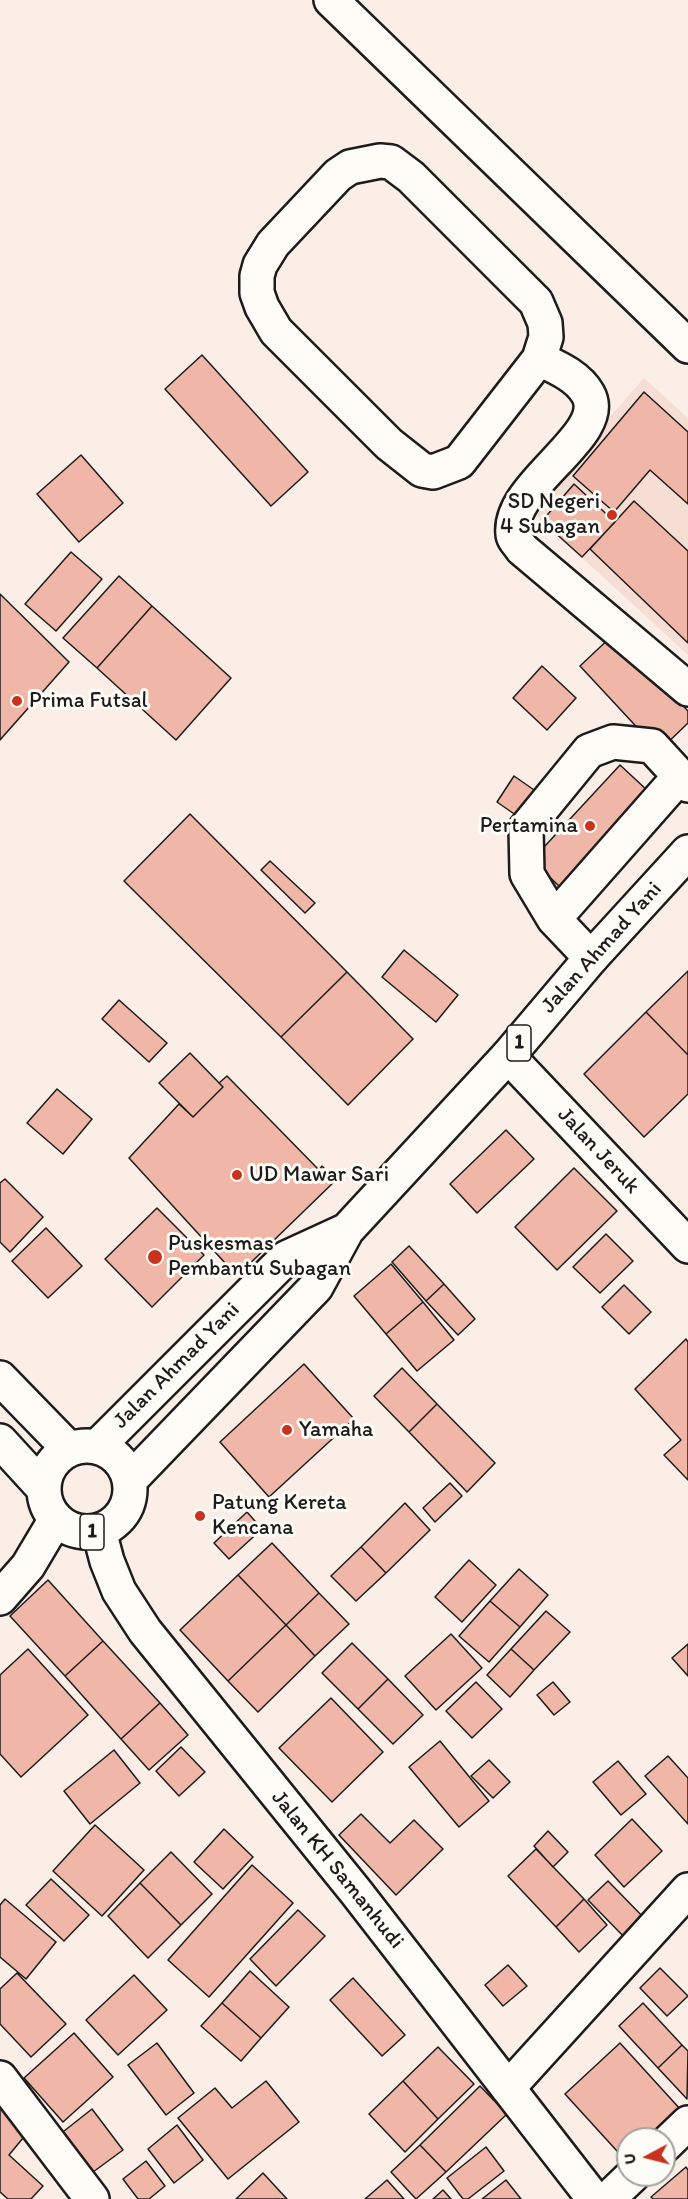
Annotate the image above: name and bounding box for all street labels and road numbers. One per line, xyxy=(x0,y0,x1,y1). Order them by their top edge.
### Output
street label: Jalan Ahmad Yani xyxy=(536,877,668,1019)
road number: 1 xyxy=(507,1025,531,1061)
street label: Jalan Jeruk xyxy=(551,1102,645,1200)
street label: Jalan Ahmad Yani xyxy=(108,1297,246,1435)
road number: 1 xyxy=(80,1514,104,1550)
street label: Jalan KH Samanhudi xyxy=(265,1785,409,1955)

